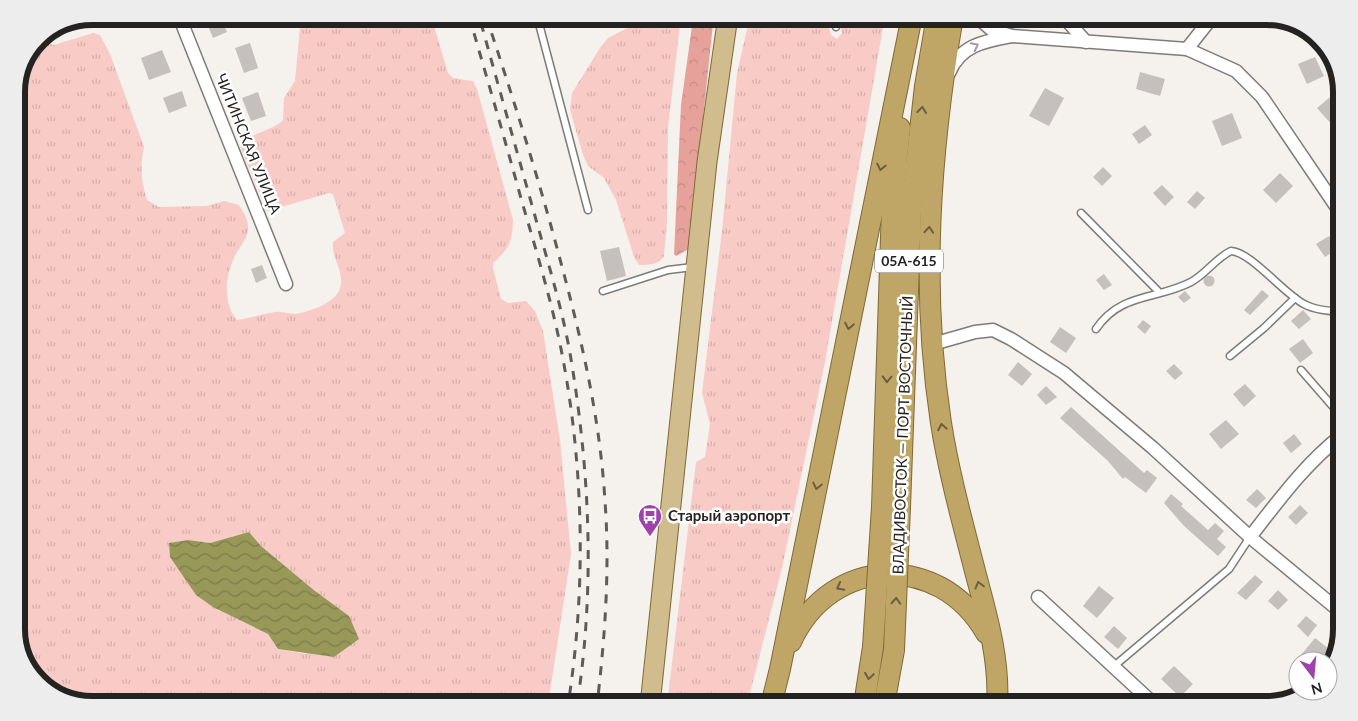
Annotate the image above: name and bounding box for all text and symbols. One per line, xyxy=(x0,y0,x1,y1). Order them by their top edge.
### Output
one-way arrow xyxy=(970,42,979,52)
street label: ЧИТИНСКАЯ УЛИЦА xyxy=(213,71,286,217)
one-way arrow xyxy=(916,105,927,113)
one-way arrow xyxy=(876,162,886,171)
one-way arrow xyxy=(924,226,935,234)
road number: 05А-615 xyxy=(875,250,943,272)
street label: ВЛАДИВОСТОК — ПОРТ ВОСТОЧНЫЙ xyxy=(888,295,916,575)
one-way arrow xyxy=(844,322,855,331)
one-way arrow xyxy=(881,375,892,383)
one-way arrow xyxy=(937,422,947,431)
one-way arrow xyxy=(813,481,823,490)
bus stop icon: Старый аэропорт xyxy=(637,503,663,537)
place label: Старый аэропорт xyxy=(668,506,790,524)
one-way arrow xyxy=(974,580,985,589)
one-way arrow xyxy=(836,581,845,591)
one-way arrow xyxy=(891,597,902,605)
north arrow xyxy=(1288,651,1338,701)
one-way arrow xyxy=(864,671,874,680)
text: N xyxy=(1309,679,1324,699)

